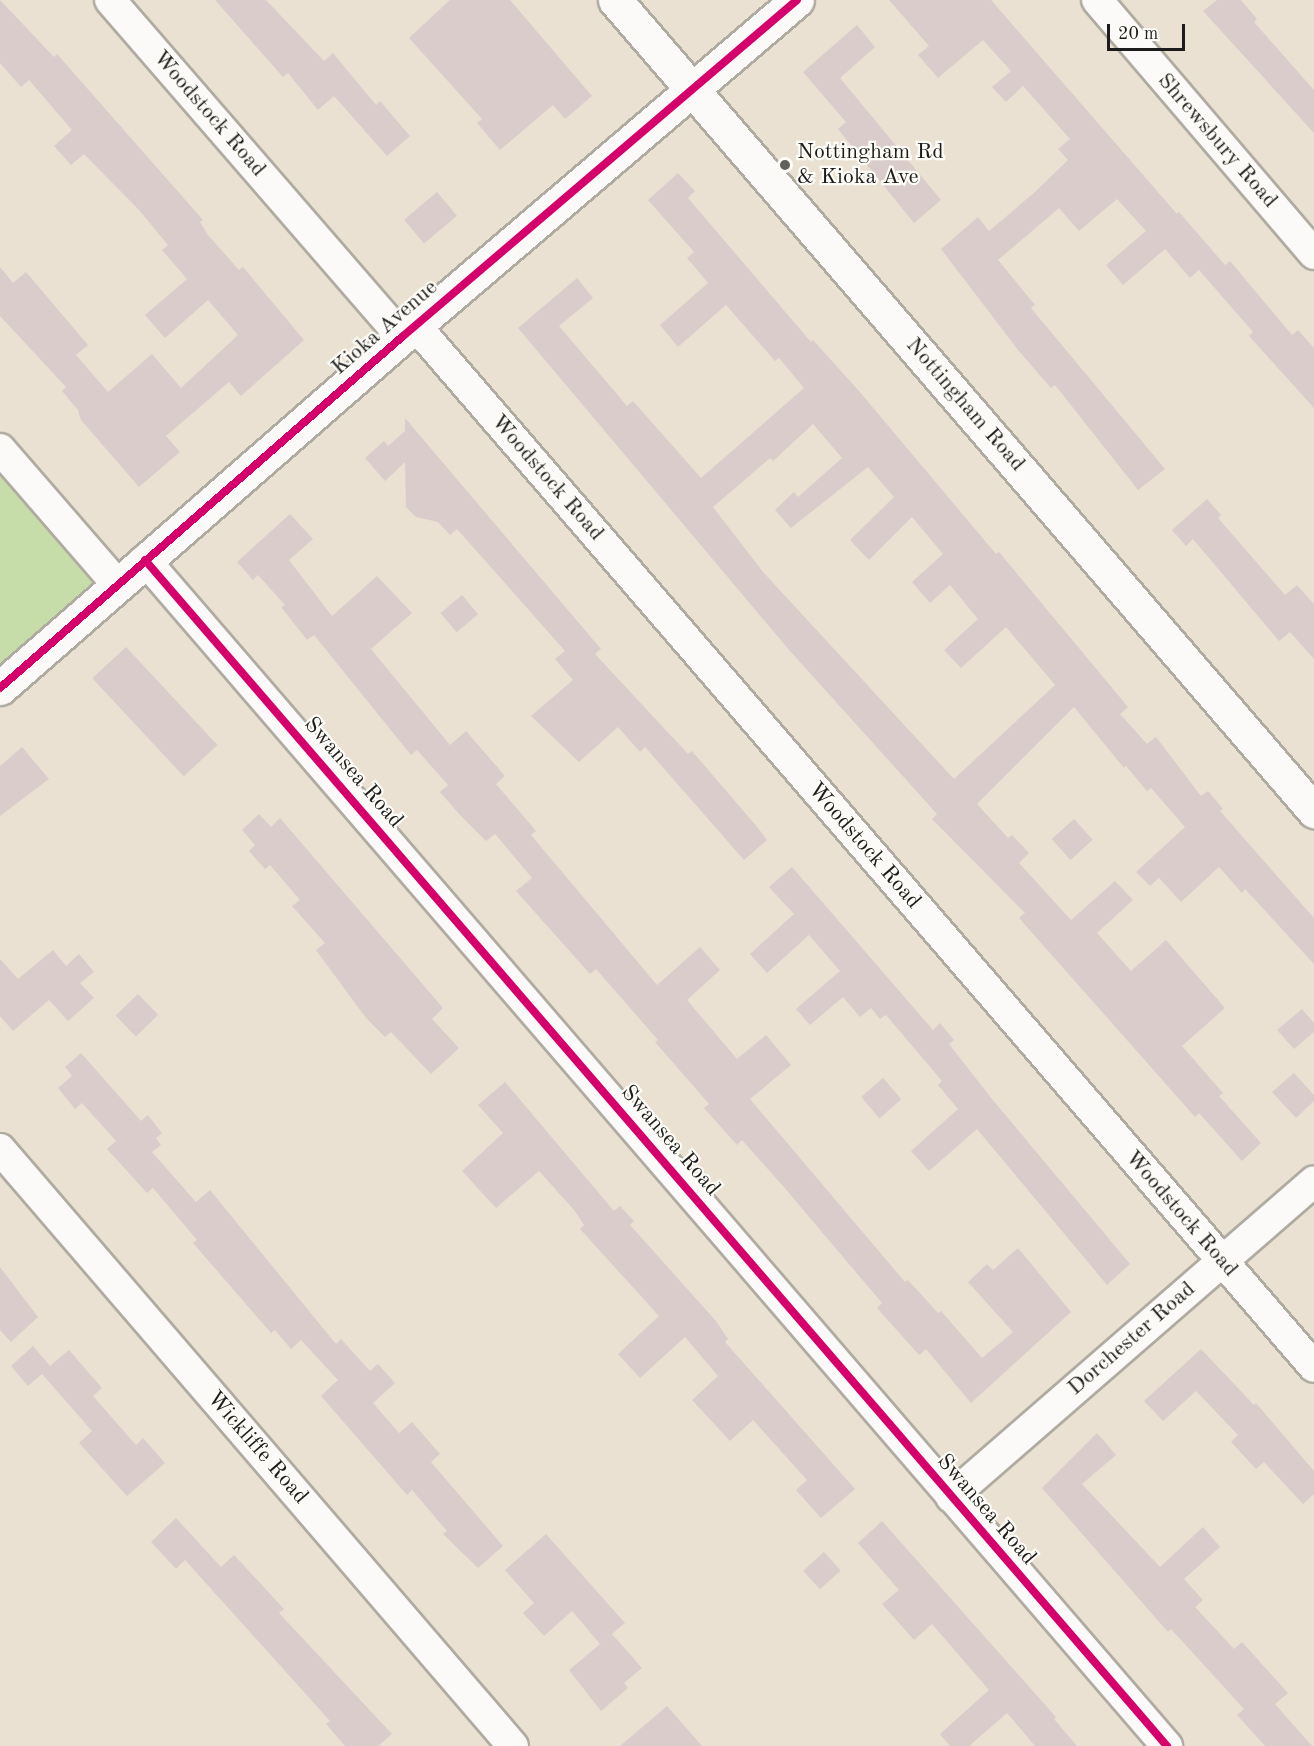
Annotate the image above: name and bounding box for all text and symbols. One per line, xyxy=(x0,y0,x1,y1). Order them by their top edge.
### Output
scale bar xyxy=(1110,12,1188,50)
text: 20 m xyxy=(1118,25,1158,43)
street label: Woodstock Road xyxy=(147,45,271,183)
street label: Shrewsbury Road xyxy=(1151,68,1283,214)
place label: Nottingham Rd & Kioka Ave xyxy=(797,139,944,190)
marker: Nottingham Rd & Kioka Ave xyxy=(778,158,792,172)
street label: Kioka Avenue xyxy=(327,275,443,381)
street label: Nottingham Road xyxy=(900,333,1030,477)
street label: Woodstock Road xyxy=(485,409,609,547)
street label: Swansea Road xyxy=(298,712,408,834)
street label: Woodstock Road xyxy=(802,777,926,915)
street label: Swansea Road xyxy=(615,1080,725,1202)
street label: Woodstock Road xyxy=(1119,1145,1243,1283)
street label: Dorchester Road xyxy=(1063,1276,1201,1402)
street label: Wickliffe Road xyxy=(201,1386,313,1510)
street label: Swansea Road xyxy=(931,1449,1041,1571)

